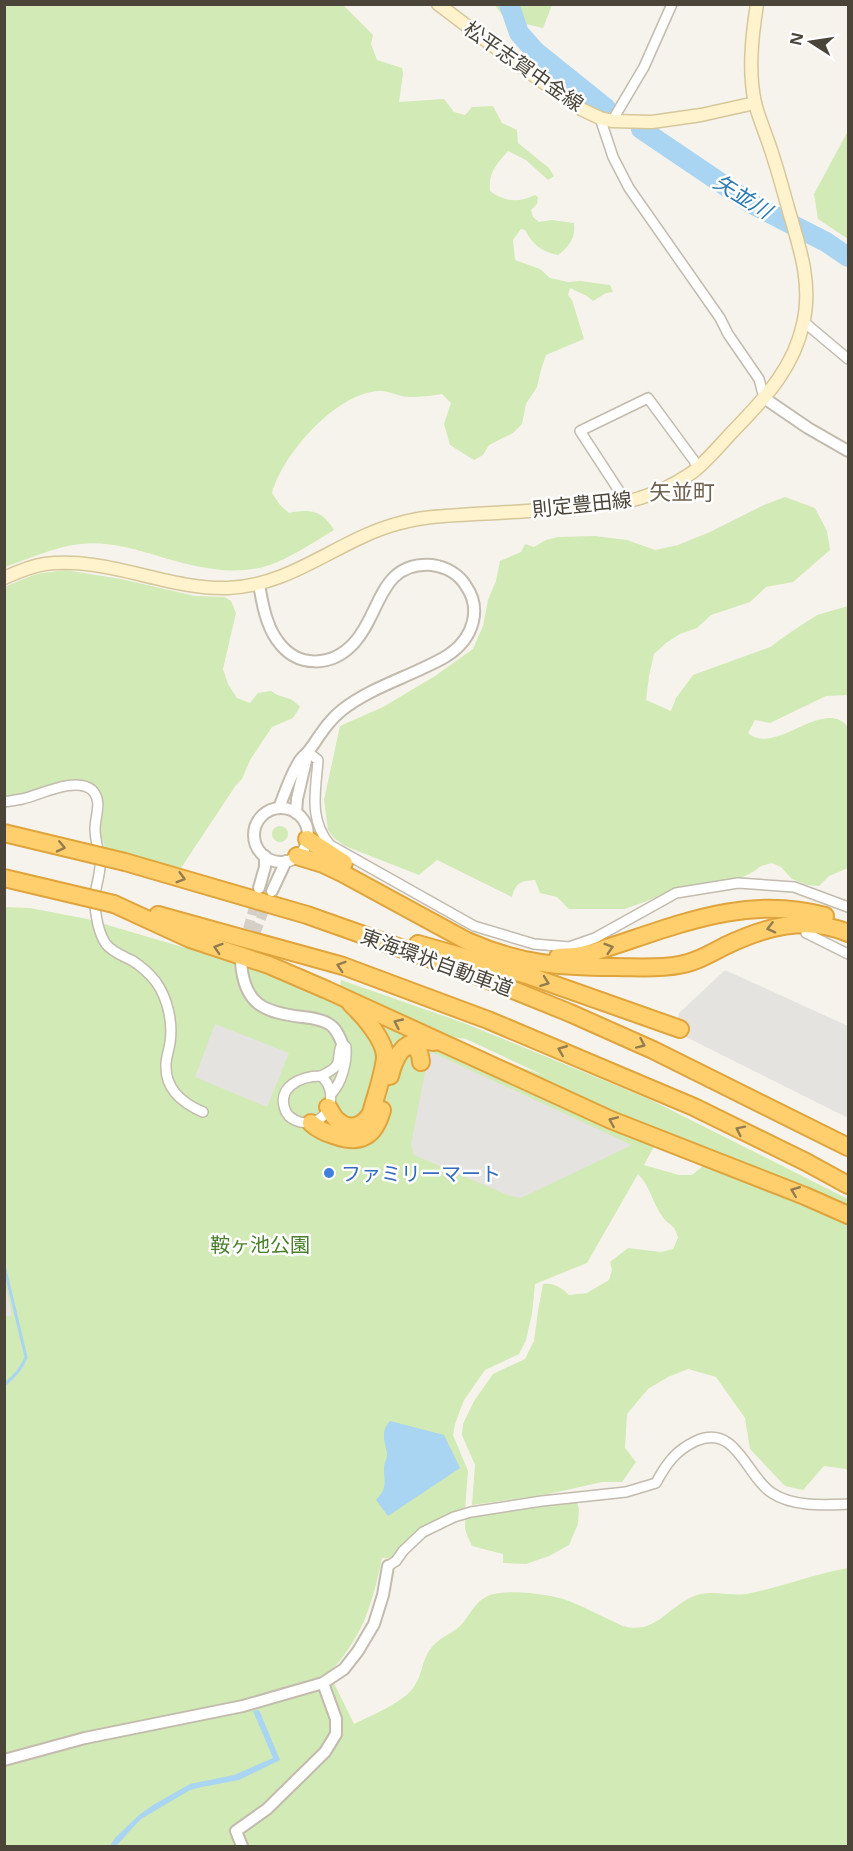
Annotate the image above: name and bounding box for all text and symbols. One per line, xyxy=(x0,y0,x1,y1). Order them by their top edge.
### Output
north arrow xyxy=(781,12,841,72)
street label: 松平志賀中金線 xyxy=(459,15,589,117)
text: N xyxy=(784,30,808,48)
water label: 矢並川 xyxy=(709,167,779,226)
district label: 矢並町 xyxy=(649,476,715,506)
street label: 則定豊田線 xyxy=(531,485,633,523)
one-way arrow xyxy=(56,839,66,852)
one-way arrow xyxy=(176,871,186,883)
one-way arrow xyxy=(766,921,776,934)
street label: 東海環状自動車道 xyxy=(357,922,517,1002)
one-way arrow xyxy=(213,942,224,955)
one-way arrow xyxy=(603,943,613,955)
one-way arrow xyxy=(336,961,347,973)
one-way arrow xyxy=(539,974,550,987)
one-way arrow xyxy=(393,1018,404,1030)
one-way arrow xyxy=(634,1037,645,1049)
one-way arrow xyxy=(558,1045,569,1057)
one-way arrow xyxy=(609,1116,620,1128)
one-way arrow xyxy=(736,1125,747,1137)
place label: ファミリーマート xyxy=(341,1160,501,1187)
marker: ファミリーマート xyxy=(322,1166,336,1180)
one-way arrow xyxy=(790,1186,801,1199)
park label: 鞍ヶ池公園 xyxy=(210,1231,310,1258)

